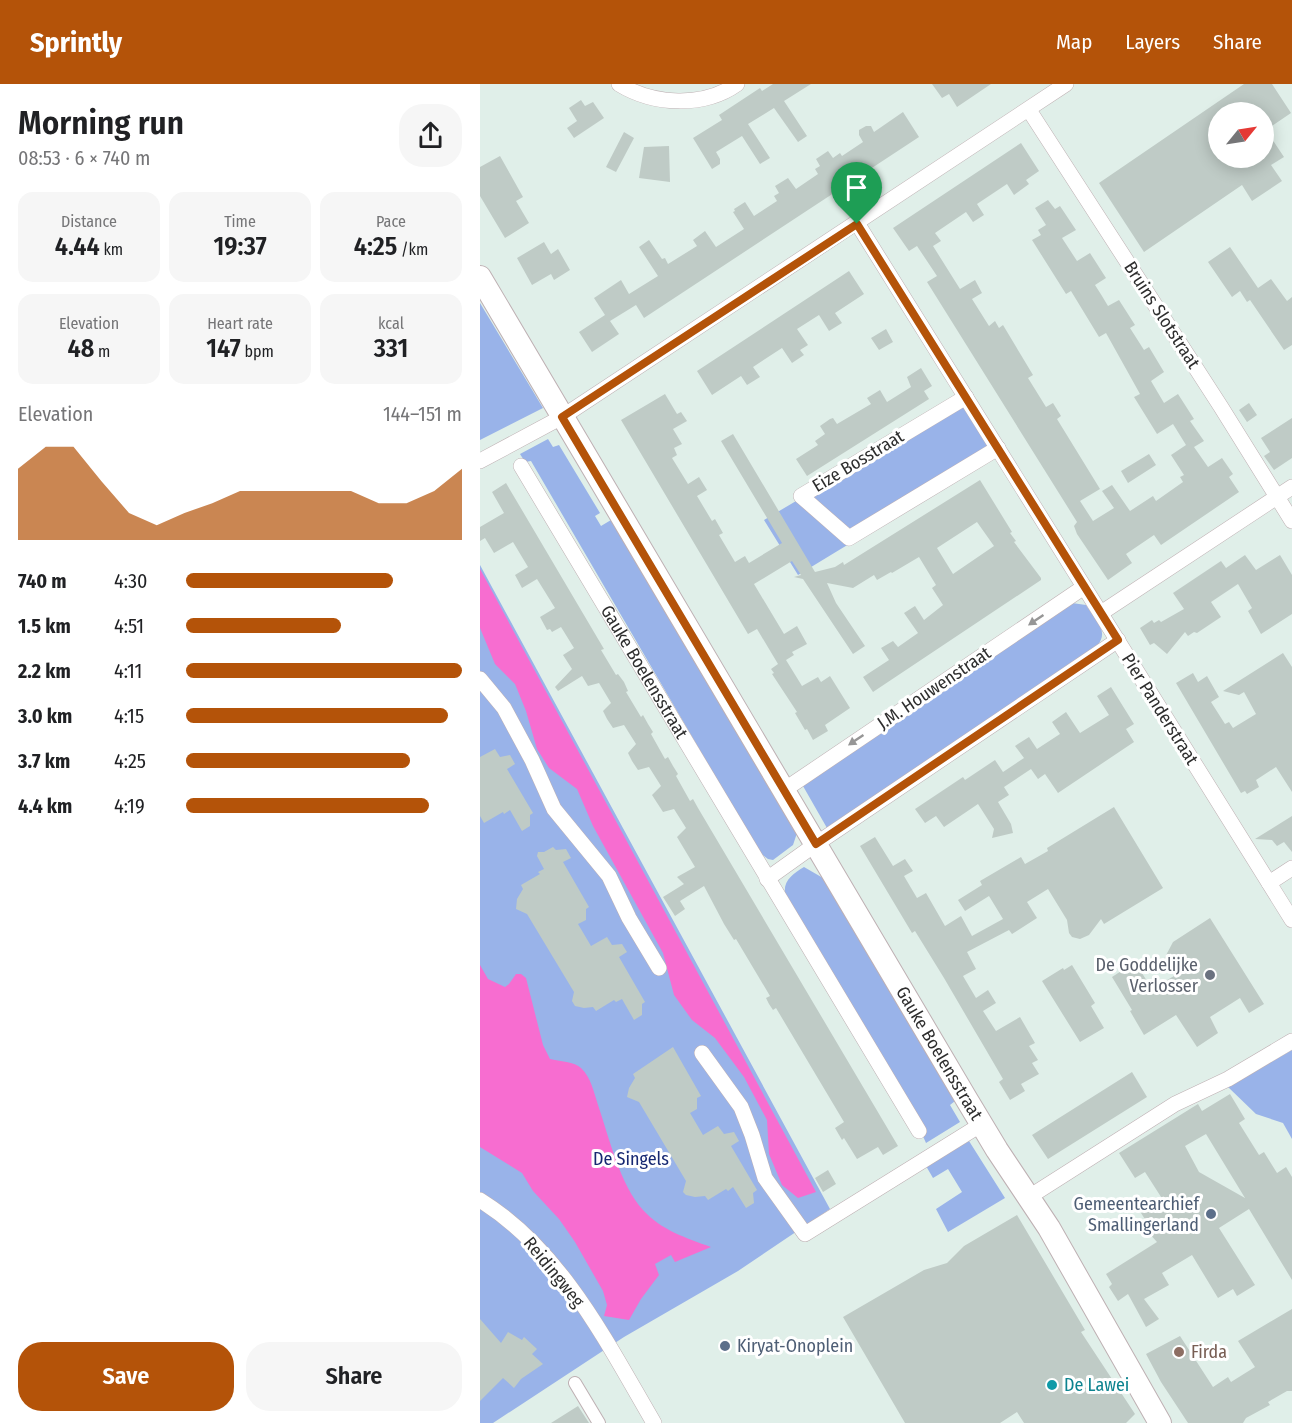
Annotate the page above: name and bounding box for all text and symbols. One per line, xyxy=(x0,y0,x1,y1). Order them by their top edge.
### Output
text: Sprintly xyxy=(30,26,122,59)
text: Map xyxy=(1056,29,1092,55)
text: Layers xyxy=(1125,29,1180,55)
text: Share xyxy=(1213,29,1262,55)
north arrow xyxy=(1208,102,1274,168)
map controls xyxy=(1208,102,1274,168)
text: Morning run xyxy=(18,103,184,143)
button: share xyxy=(399,104,462,167)
text: 08:53 · 6 × 740 m xyxy=(18,146,150,170)
pin xyxy=(831,162,882,224)
icon: arrive xyxy=(840,171,873,204)
text: Distance xyxy=(61,212,117,231)
text: Time xyxy=(224,212,256,231)
text: Pace xyxy=(376,212,406,231)
text: 4.44 xyxy=(55,231,100,262)
text: 19:37 xyxy=(213,231,267,262)
text: 4:25 xyxy=(354,231,397,262)
text: km xyxy=(100,240,123,259)
text: /km xyxy=(397,240,428,259)
street label: Bruins Slotstraat xyxy=(1119,257,1205,373)
text: Elevation xyxy=(59,314,119,333)
text: Heart rate xyxy=(207,314,273,333)
text: kcal xyxy=(378,314,404,333)
text: 48 xyxy=(68,333,94,364)
text: 147 xyxy=(206,333,241,364)
text: 331 xyxy=(374,333,408,364)
text: m xyxy=(94,342,110,361)
text: bpm xyxy=(241,342,274,361)
text: Elevation xyxy=(18,402,93,426)
text: 144–151 m xyxy=(383,402,462,426)
street label: Eize Bosstraat xyxy=(808,425,908,497)
text: 740 m xyxy=(18,569,67,593)
text: 4:30 xyxy=(114,569,148,593)
street label: Gauke Boelensstraat xyxy=(596,601,693,743)
text: 1.5 km xyxy=(18,614,71,638)
text: 4:51 xyxy=(114,614,144,638)
one-way arrow xyxy=(1028,614,1044,626)
street label: J.M. Houwenstraat xyxy=(873,642,995,734)
street label: Pier Panderstraat xyxy=(1117,649,1203,769)
text: 2.2 km xyxy=(18,659,71,683)
text: 4:11 xyxy=(114,659,142,683)
text: 3.0 km xyxy=(18,704,72,728)
text: 4:15 xyxy=(114,704,144,728)
one-way arrow xyxy=(849,734,865,746)
text: 3.7 km xyxy=(18,749,70,773)
text: 4:25 xyxy=(114,749,146,773)
text: 4.4 km xyxy=(18,794,72,818)
text: 4:19 xyxy=(114,794,145,818)
place label: De Goddelijke Verlosser xyxy=(1096,954,1199,997)
marker: De Goddelijke Verlosser xyxy=(1203,968,1217,982)
street label: Gauke Boelensstraat xyxy=(891,982,988,1124)
park label: De Singels xyxy=(593,1148,669,1170)
place label: Gemeentearchief Smallingerland xyxy=(1074,1193,1200,1236)
marker: Gemeentearchief Smallingerland xyxy=(1204,1207,1218,1221)
street label: Reidingweg xyxy=(519,1232,589,1312)
place label: Kiryat-Onoplein xyxy=(737,1335,853,1357)
marker: Kiryat-Onoplein xyxy=(718,1339,732,1353)
place label: Firda xyxy=(1191,1341,1227,1363)
button: Save xyxy=(18,1342,234,1411)
button: Share xyxy=(246,1342,462,1411)
marker: Firda xyxy=(1172,1345,1186,1359)
place label: De Lawei xyxy=(1064,1374,1129,1396)
marker: De Lawei xyxy=(1045,1378,1059,1392)

